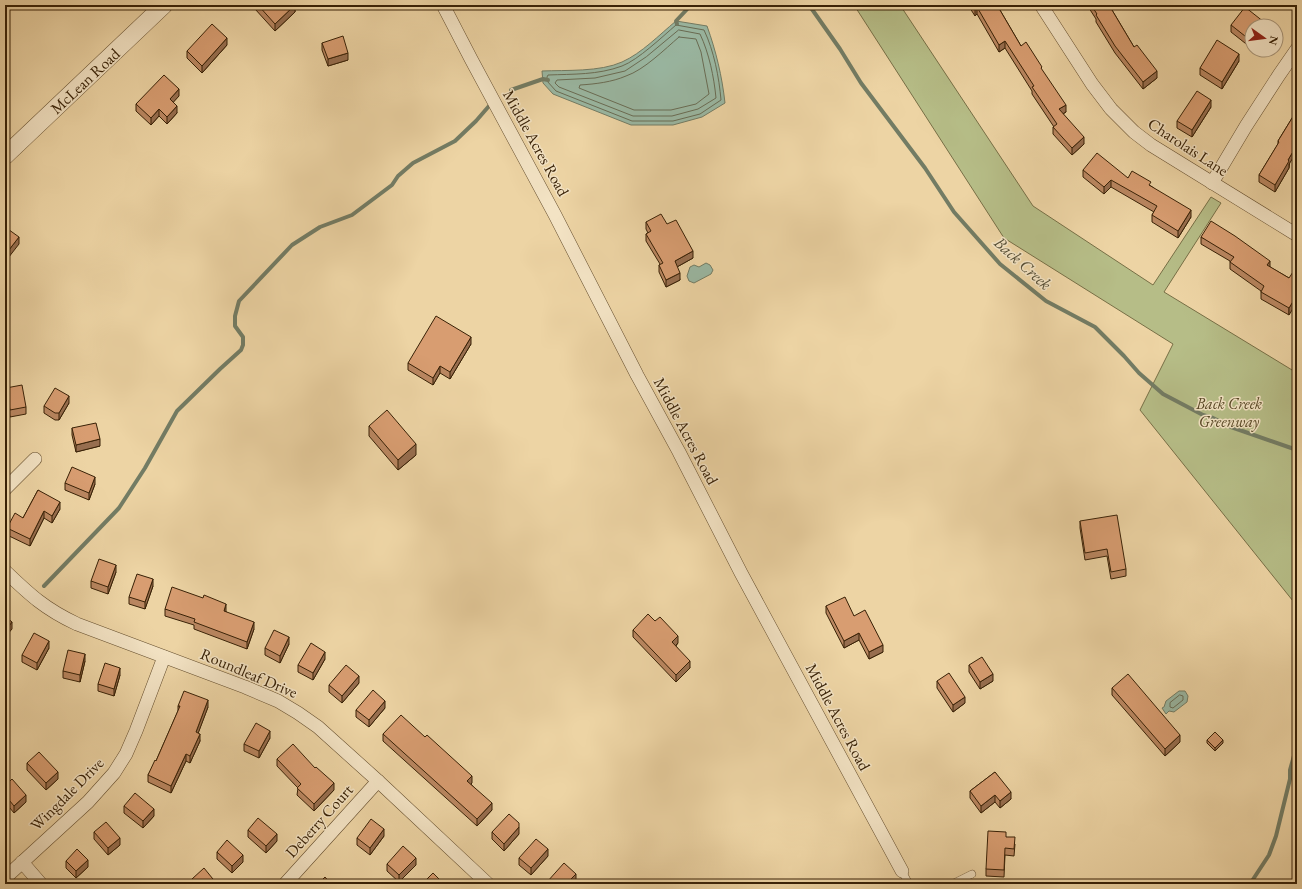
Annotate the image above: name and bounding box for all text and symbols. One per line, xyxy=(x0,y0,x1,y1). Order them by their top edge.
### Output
north arrow xyxy=(1244,18,1284,58)
text: N xyxy=(1266,34,1282,47)
street label: McLean Road xyxy=(46,43,125,119)
street label: Middle Acres Road xyxy=(498,86,574,201)
street label: Charolais Lane xyxy=(1144,113,1232,181)
water label: Back Creek xyxy=(989,231,1057,295)
street label: Middle Acres Road xyxy=(649,374,724,489)
park label: Back Creek Greenway xyxy=(1195,393,1263,432)
street label: Roundleaf Drive xyxy=(197,643,301,703)
street label: Middle Acres Road xyxy=(801,660,876,775)
street label: Wingdale Drive xyxy=(26,753,108,835)
street label: Deberry Court xyxy=(280,780,358,862)

